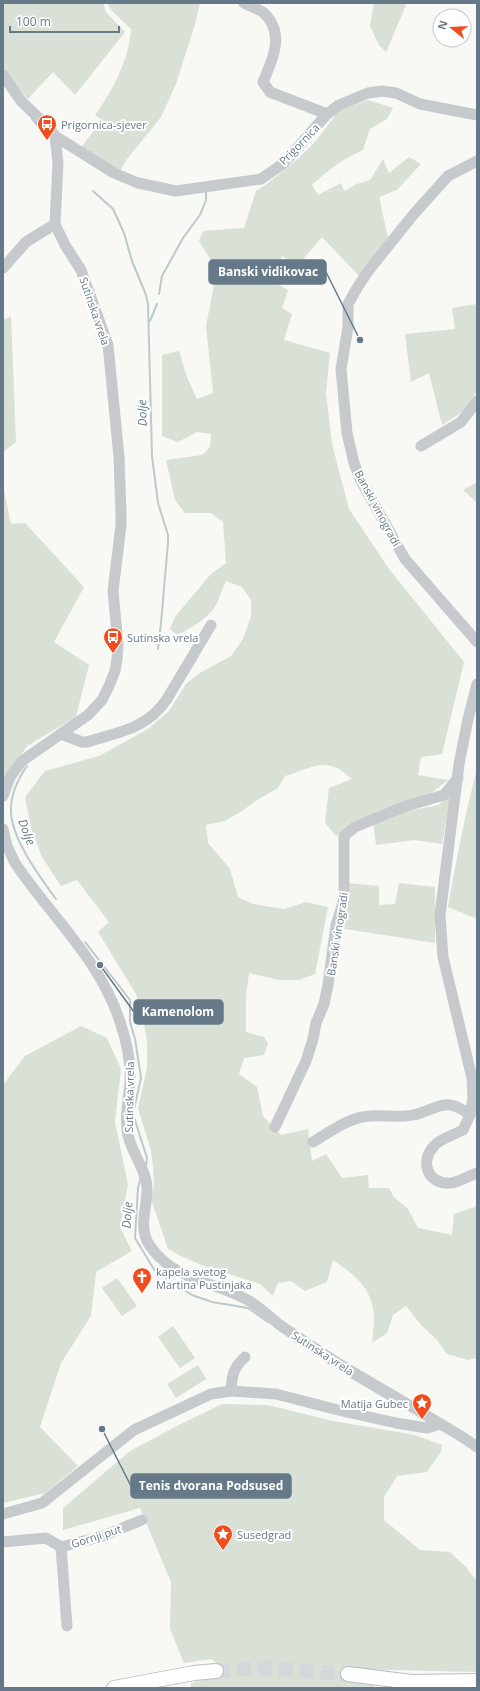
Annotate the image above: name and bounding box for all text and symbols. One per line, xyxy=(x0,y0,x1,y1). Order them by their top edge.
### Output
scale bar xyxy=(10,8,119,34)
north arrow xyxy=(432,8,472,48)
text: 100 m xyxy=(16,13,51,30)
text: N xyxy=(433,18,451,31)
bus stop icon: Prigornica-sjever xyxy=(36,113,58,141)
place label: Prigornica-sjever xyxy=(61,117,147,132)
street label: Prigornica xyxy=(276,120,322,168)
callout: Banski vidikovac xyxy=(209,260,326,284)
text: Banski vidikovac xyxy=(218,263,318,280)
street label: Sutinska vrela xyxy=(76,275,114,347)
water label: Dolje xyxy=(133,399,151,427)
street label: Banski vinogradi xyxy=(352,467,404,549)
bus stop icon: Sutinska vrela xyxy=(102,626,124,654)
place label: Sutinska vrela xyxy=(127,630,198,645)
water label: Dolje xyxy=(14,816,40,848)
street label: Banski vinogradi xyxy=(323,891,351,977)
callout: Kamenolom xyxy=(134,1000,223,1024)
text: Kamenolom xyxy=(142,1003,214,1020)
street label: Sutinska vrela xyxy=(121,1061,137,1133)
water label: Dolje xyxy=(118,1201,136,1229)
place label: kapela svetog Martina Pustinjaka xyxy=(156,1264,252,1292)
church icon: kapela svetog Martina Pustinjaka xyxy=(131,1266,153,1294)
street label: Sutinska vrela xyxy=(289,1327,357,1379)
place icon: Matija Gubec xyxy=(411,1392,433,1420)
place label: Matija Gubec xyxy=(341,1396,408,1411)
callout: Tenis dvorana Podsused xyxy=(131,1474,291,1498)
text: Tenis dvorana Podsused xyxy=(139,1477,283,1494)
street label: Gornji put xyxy=(69,1521,123,1551)
place icon: Susedgrad xyxy=(212,1523,234,1551)
place label: Susedgrad xyxy=(237,1527,291,1542)

